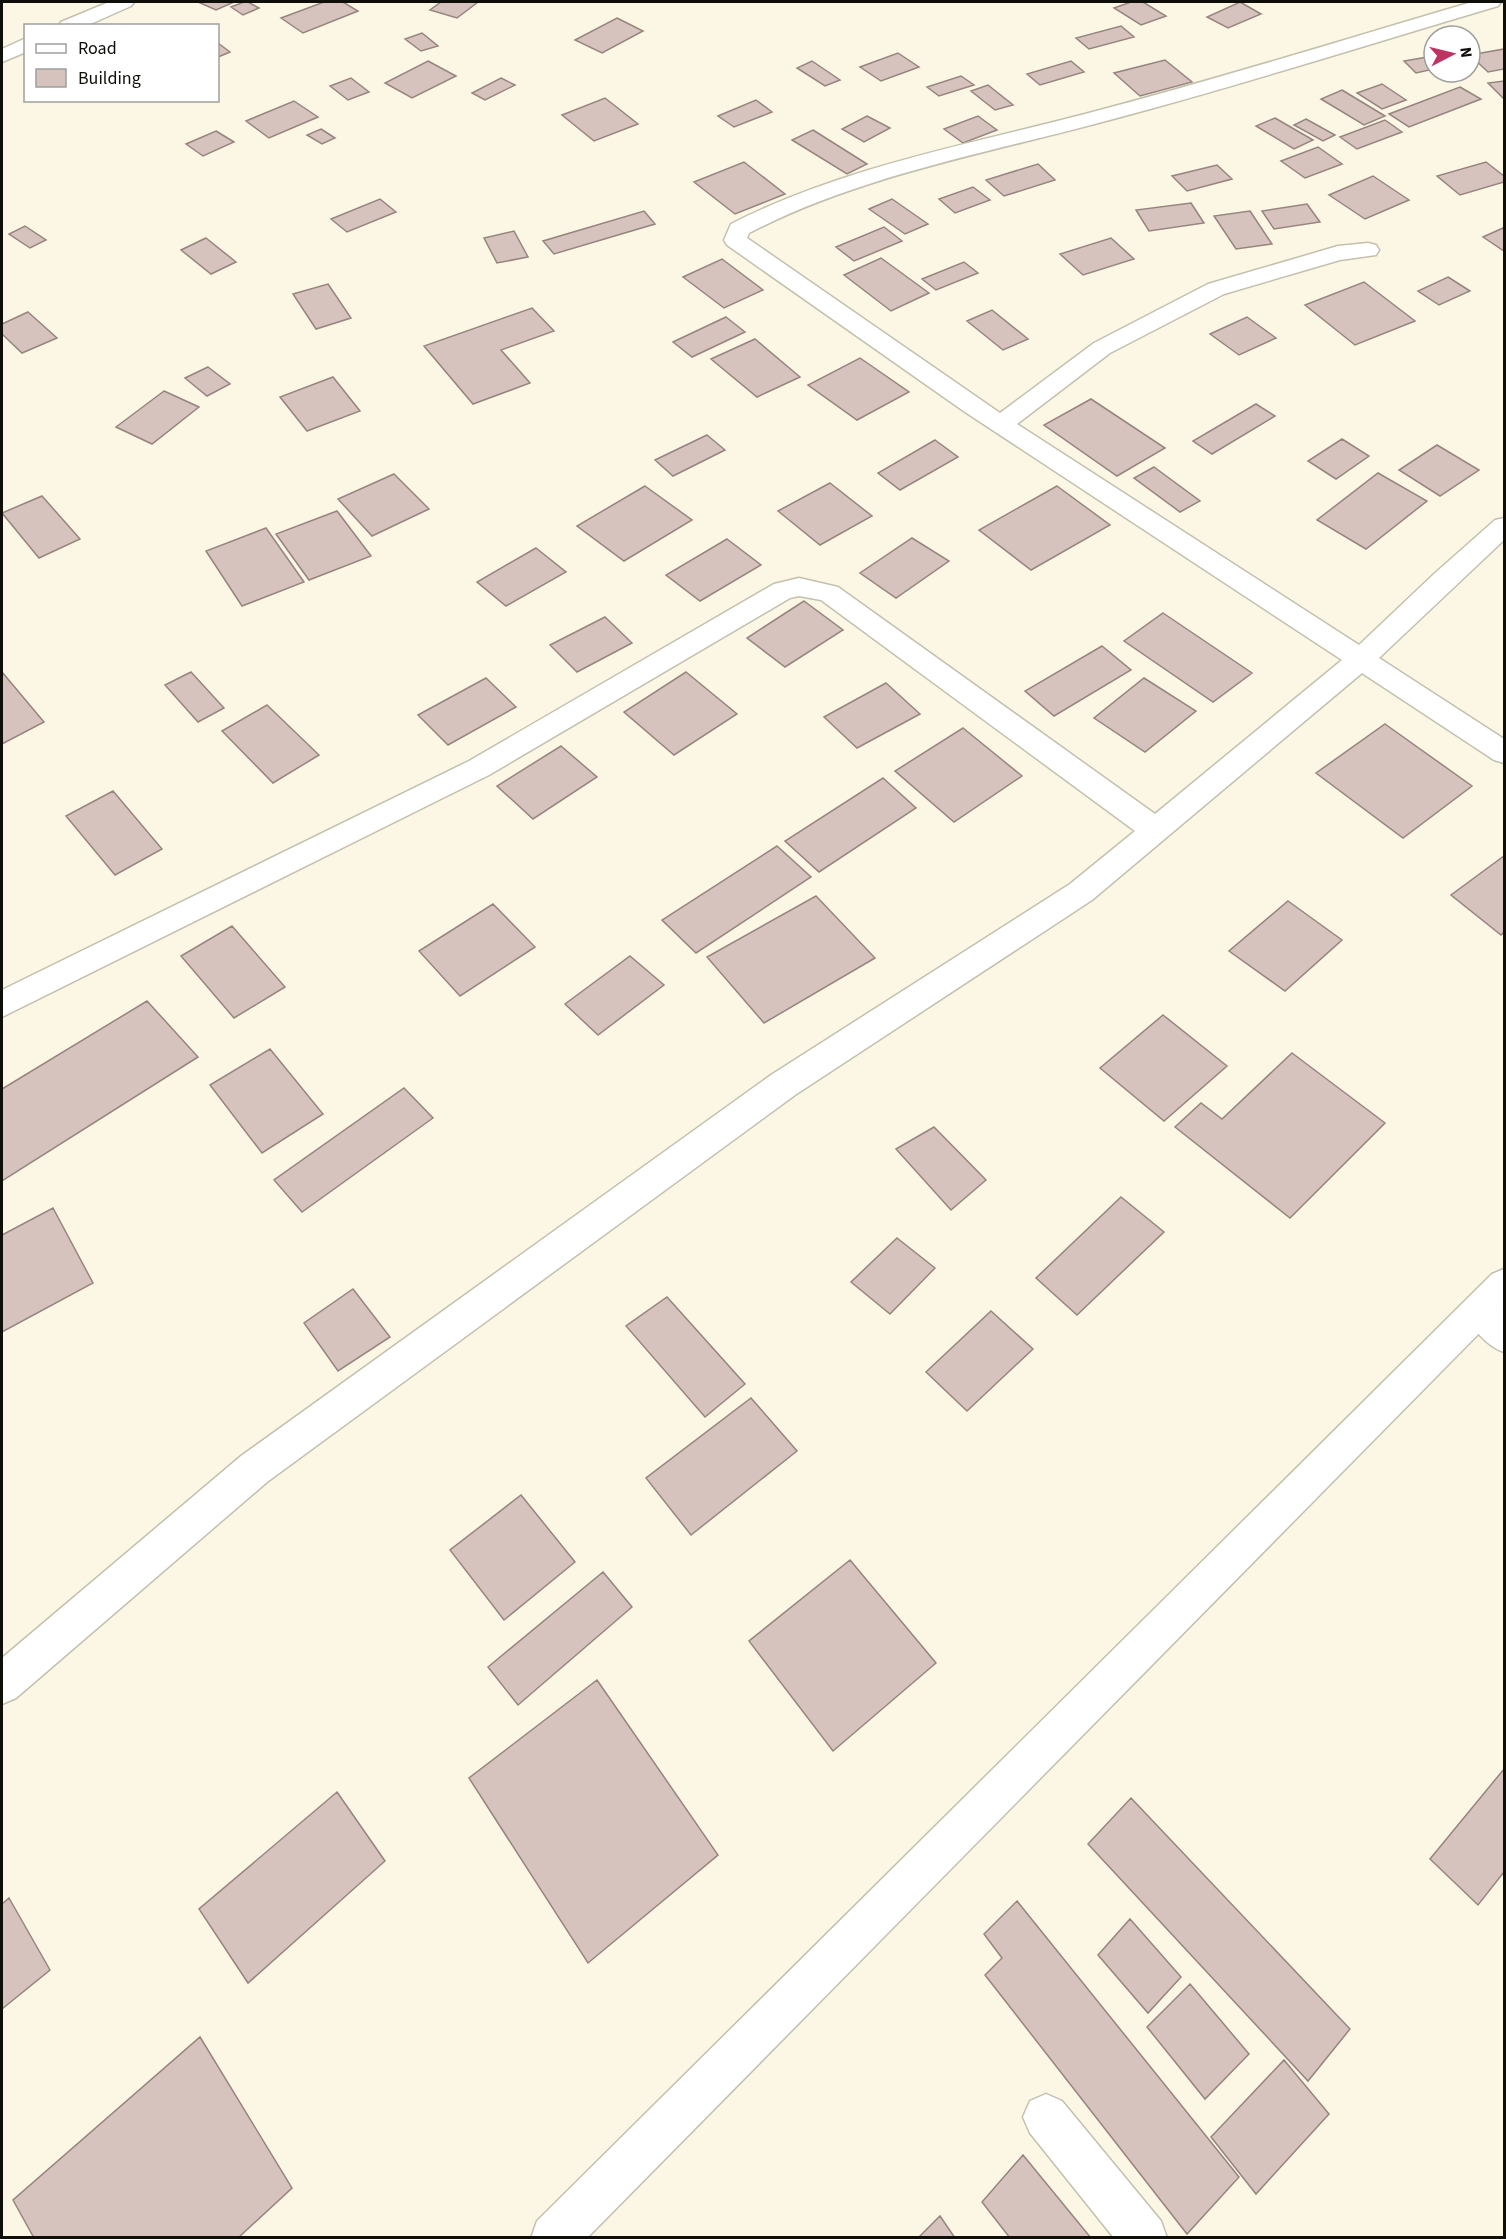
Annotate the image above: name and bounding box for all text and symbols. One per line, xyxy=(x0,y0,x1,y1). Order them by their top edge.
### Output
legend xyxy=(24,24,219,102)
north arrow xyxy=(1422,24,1482,84)
text: Road xyxy=(78,36,117,61)
text: N xyxy=(1454,46,1477,59)
text: Building xyxy=(78,66,141,91)

